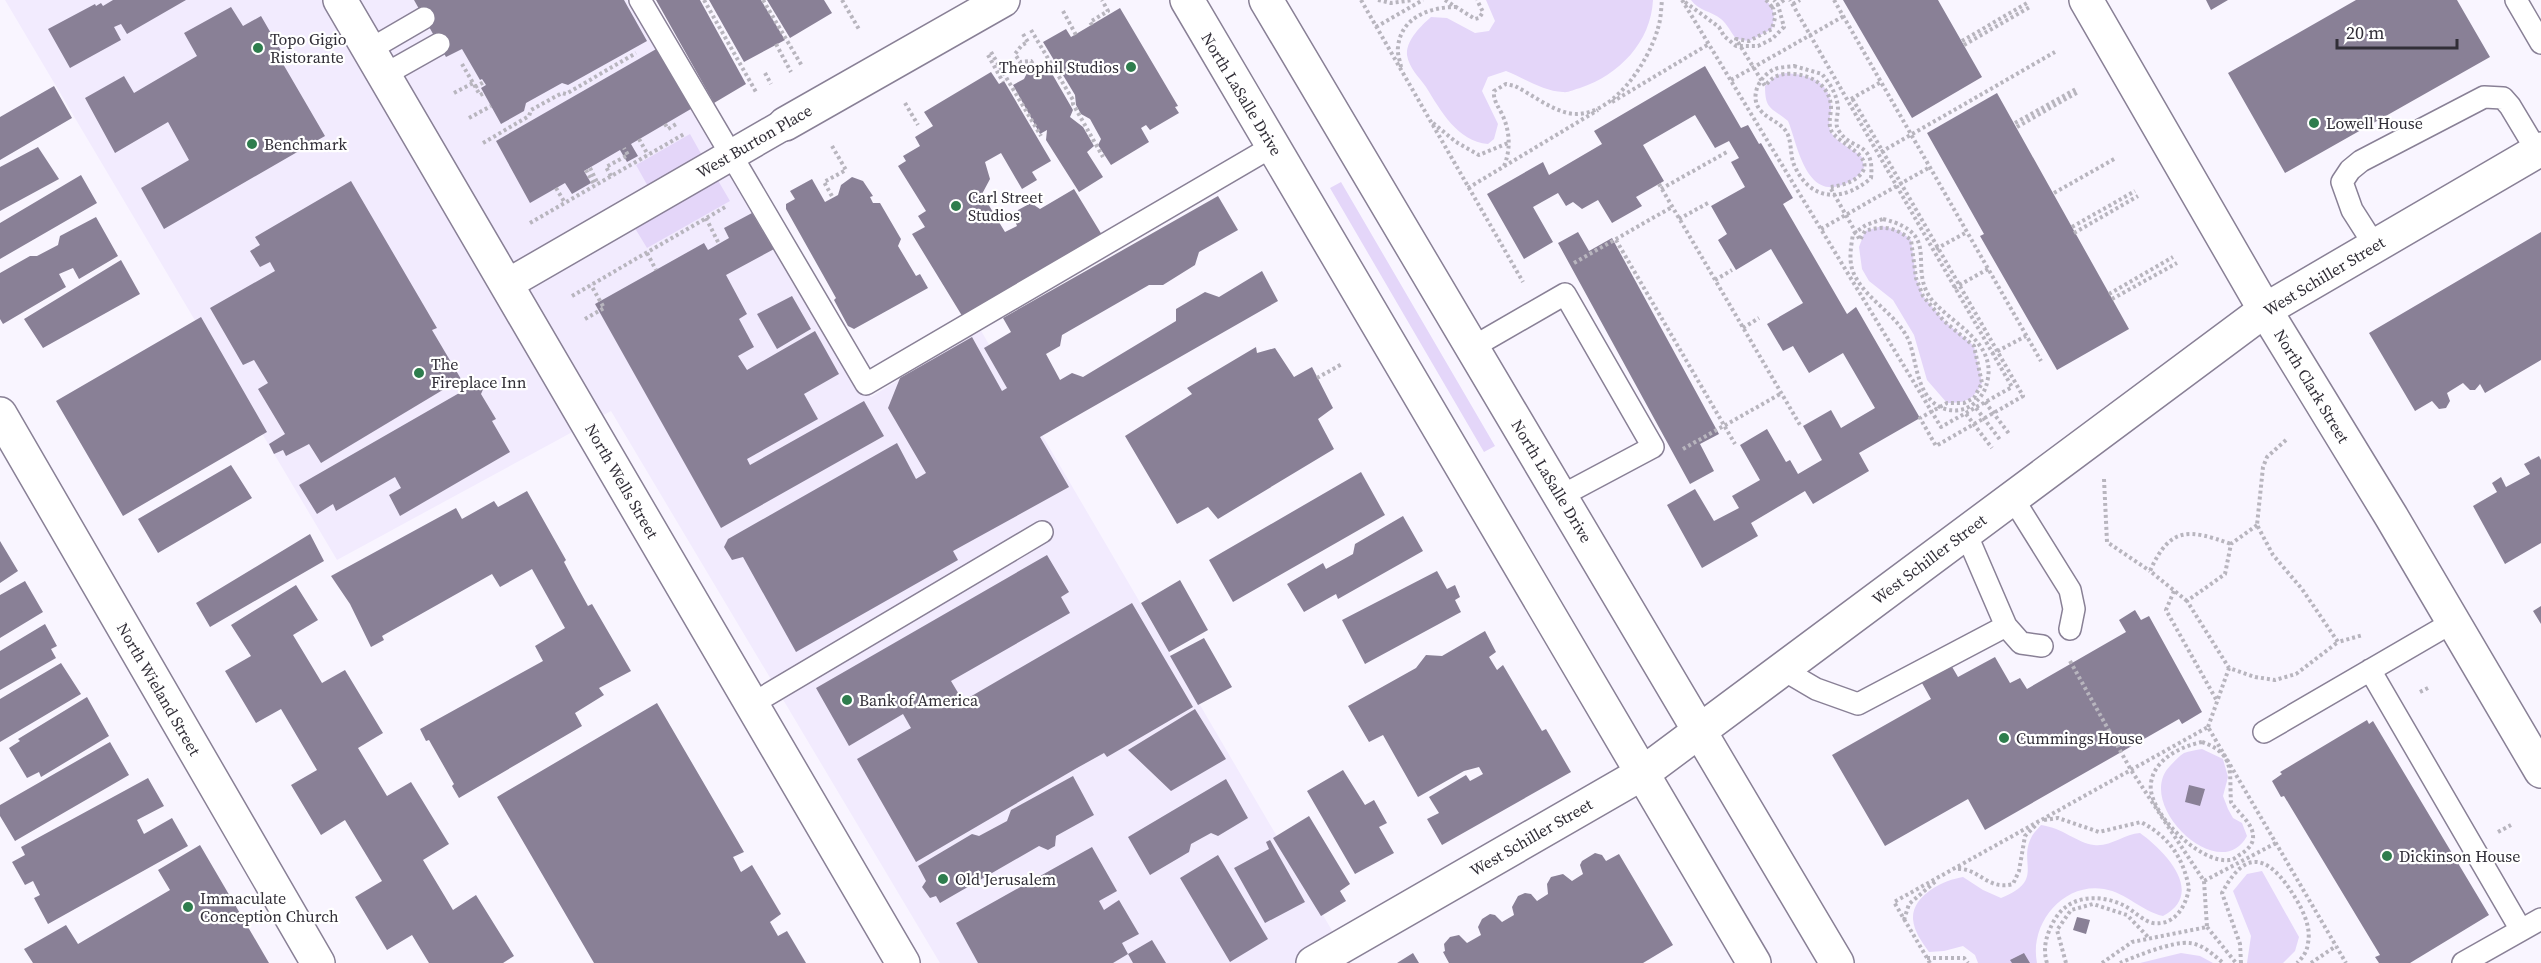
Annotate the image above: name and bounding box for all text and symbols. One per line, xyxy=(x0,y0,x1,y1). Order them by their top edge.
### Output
scale bar xyxy=(2337,12,2457,50)
text: 20 m xyxy=(2346,20,2384,45)
place label: Topo Gigio Ristorante xyxy=(270,28,347,68)
street label: North LaSalle Drive xyxy=(1197,28,1287,160)
marker: Topo Gigio Ristorante xyxy=(251,41,265,55)
place label: Theophil Studios xyxy=(999,56,1119,78)
marker: Theophil Studios xyxy=(1124,60,1138,74)
street label: West Burton Place xyxy=(692,99,816,183)
place label: Lowell House xyxy=(2326,112,2423,134)
marker: Lowell House xyxy=(2307,116,2321,130)
place label: Benchmark xyxy=(264,133,347,155)
marker: Benchmark xyxy=(245,137,259,151)
place label: Carl Street Studios xyxy=(968,186,1043,226)
marker: Carl Street Studios xyxy=(949,199,963,213)
street label: West Schiller Street xyxy=(2259,231,2390,321)
street label: North Clark Street xyxy=(2269,325,2355,448)
place label: The Fireplace Inn xyxy=(431,353,527,393)
marker: The Fireplace Inn xyxy=(412,366,426,380)
street label: North LaSalle Drive xyxy=(1507,415,1597,547)
street label: North Wells Street xyxy=(580,420,664,543)
street label: West Schiller Street xyxy=(1867,508,1991,609)
street label: North Wieland Street xyxy=(112,619,206,760)
place label: Bank of America xyxy=(859,689,979,711)
marker: Bank of America xyxy=(840,693,854,707)
place label: Cummings House xyxy=(2016,727,2143,749)
marker: Cummings House xyxy=(1997,731,2011,745)
street label: West Schiller Street xyxy=(1466,793,1597,881)
place label: Dickinson House xyxy=(2399,845,2520,867)
marker: Dickinson House xyxy=(2380,849,2394,863)
place label: Old Jerusalem xyxy=(955,868,1056,890)
marker: Old Jerusalem xyxy=(936,872,950,886)
place label: Immaculate Conception Church xyxy=(200,887,339,927)
marker: Immaculate Conception Church xyxy=(181,900,195,914)

